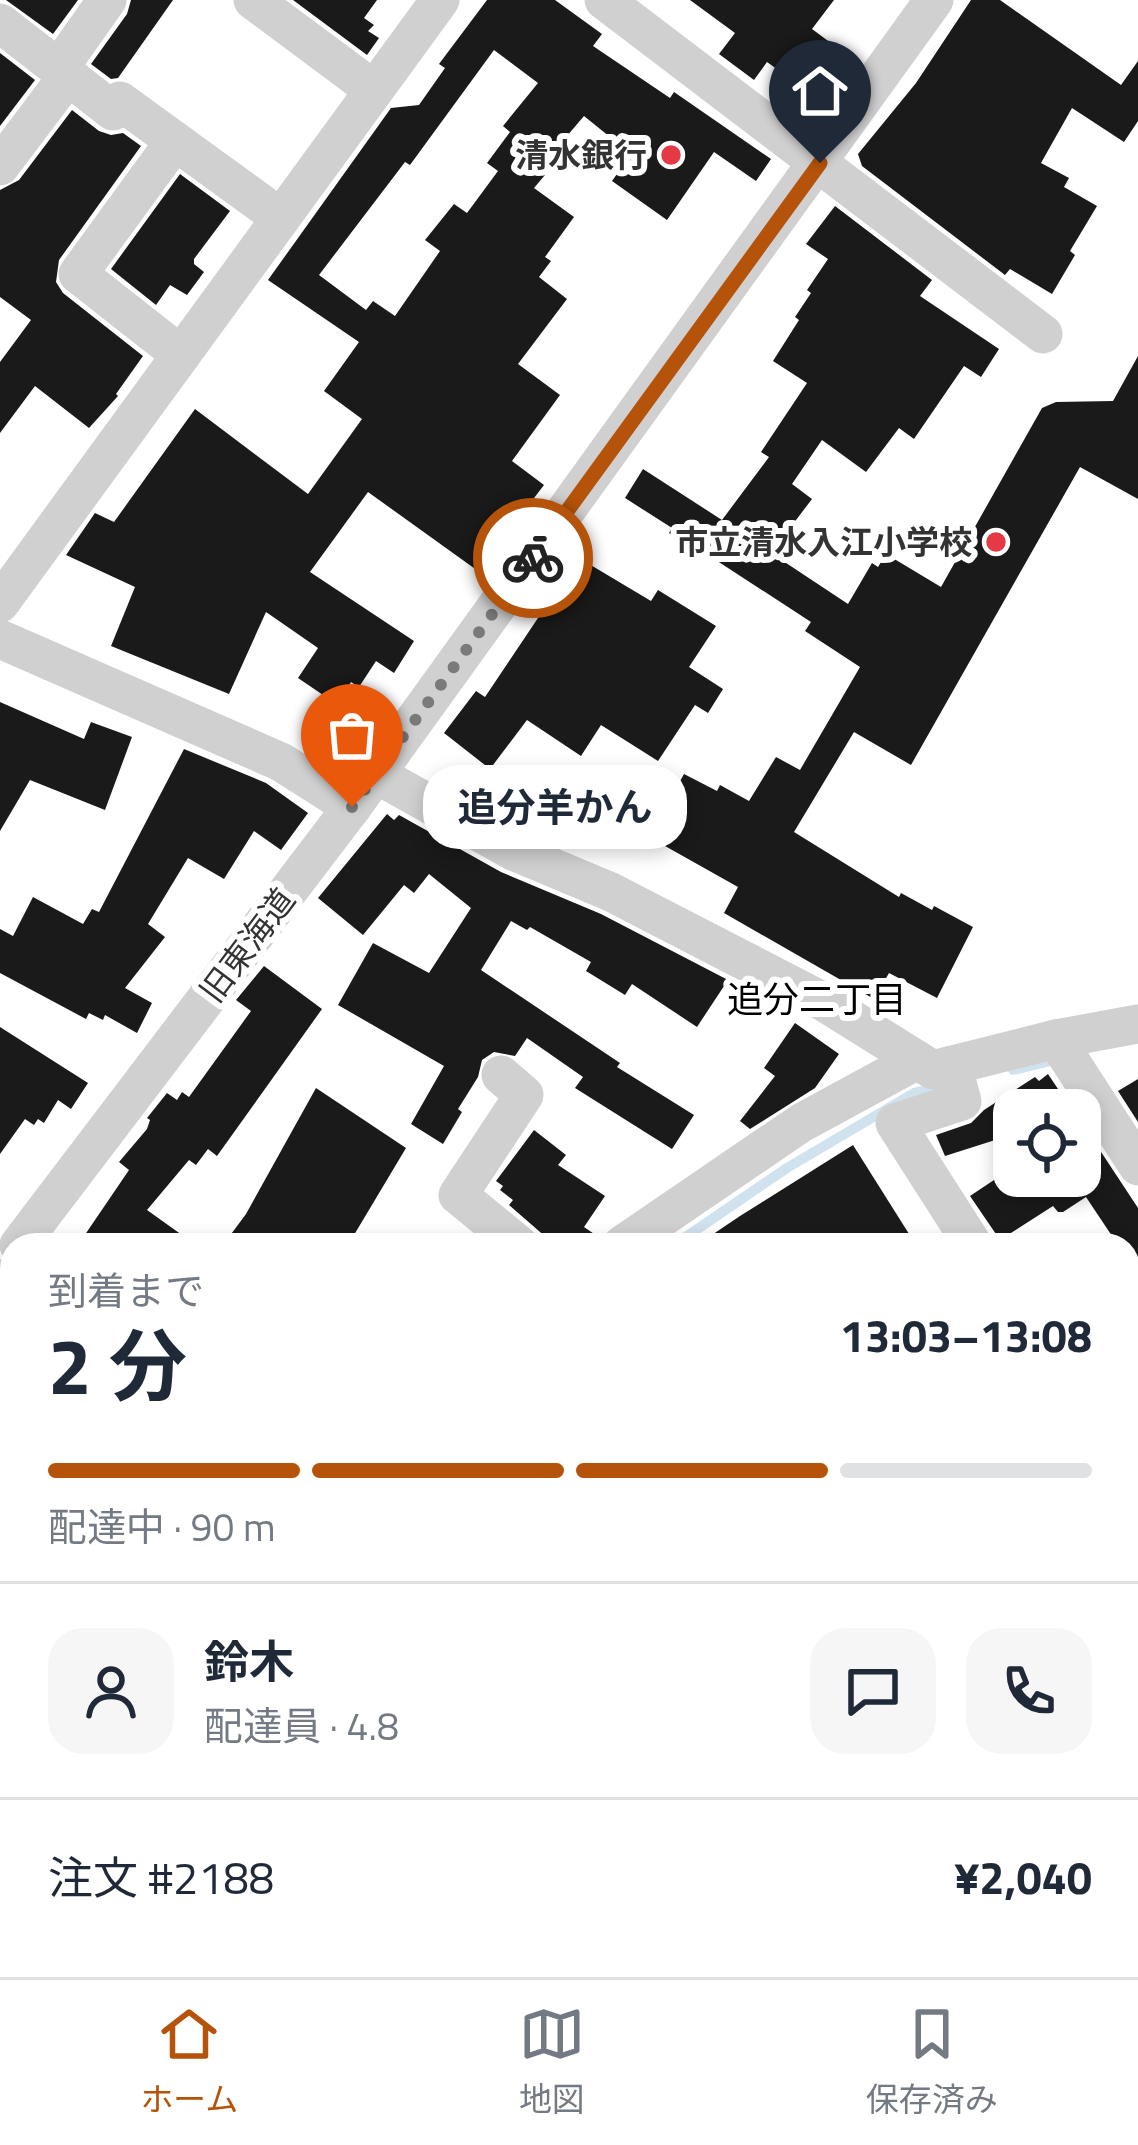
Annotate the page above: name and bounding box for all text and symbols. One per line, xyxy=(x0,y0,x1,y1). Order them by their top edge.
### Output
pin xyxy=(769,40,871,163)
icon: home xyxy=(787,58,853,124)
place label: 清水銀行 xyxy=(515,130,647,180)
marker: 清水銀行 xyxy=(658,142,684,168)
courier xyxy=(473,498,593,618)
place label: 市立清水入江小学校 xyxy=(675,517,972,567)
icon: bike xyxy=(500,525,566,591)
marker: 市立清水入江小学校 xyxy=(983,529,1009,555)
pin xyxy=(301,684,403,807)
icon: bag xyxy=(319,702,385,768)
callout: 追分羊かん xyxy=(424,765,688,849)
text: 追分羊かん xyxy=(457,777,653,836)
street label: 旧東海道 xyxy=(187,877,307,1013)
district label: 追分二丁目 xyxy=(727,971,907,1026)
map controls xyxy=(993,1089,1101,1197)
button: locate xyxy=(993,1089,1101,1197)
text: 到着まで xyxy=(48,1261,204,1320)
text: 13:03–13:08 xyxy=(840,1301,1092,1369)
text: 2 分 xyxy=(48,1306,187,1424)
text: 配達中 · 90 m xyxy=(48,1497,276,1556)
text: 鈴木 xyxy=(204,1627,294,1695)
button: person xyxy=(48,1628,174,1754)
button: chat xyxy=(810,1628,936,1754)
button: phone xyxy=(966,1628,1092,1754)
text: 配達員 · 4.8 xyxy=(204,1696,399,1755)
text: 注文 #2188 xyxy=(48,1843,274,1911)
text: ¥2,040 xyxy=(954,1843,1092,1911)
tab: ホーム xyxy=(140,2001,238,2124)
tab: 地図 xyxy=(519,2001,585,2124)
tab: 保存済み xyxy=(866,2001,998,2124)

